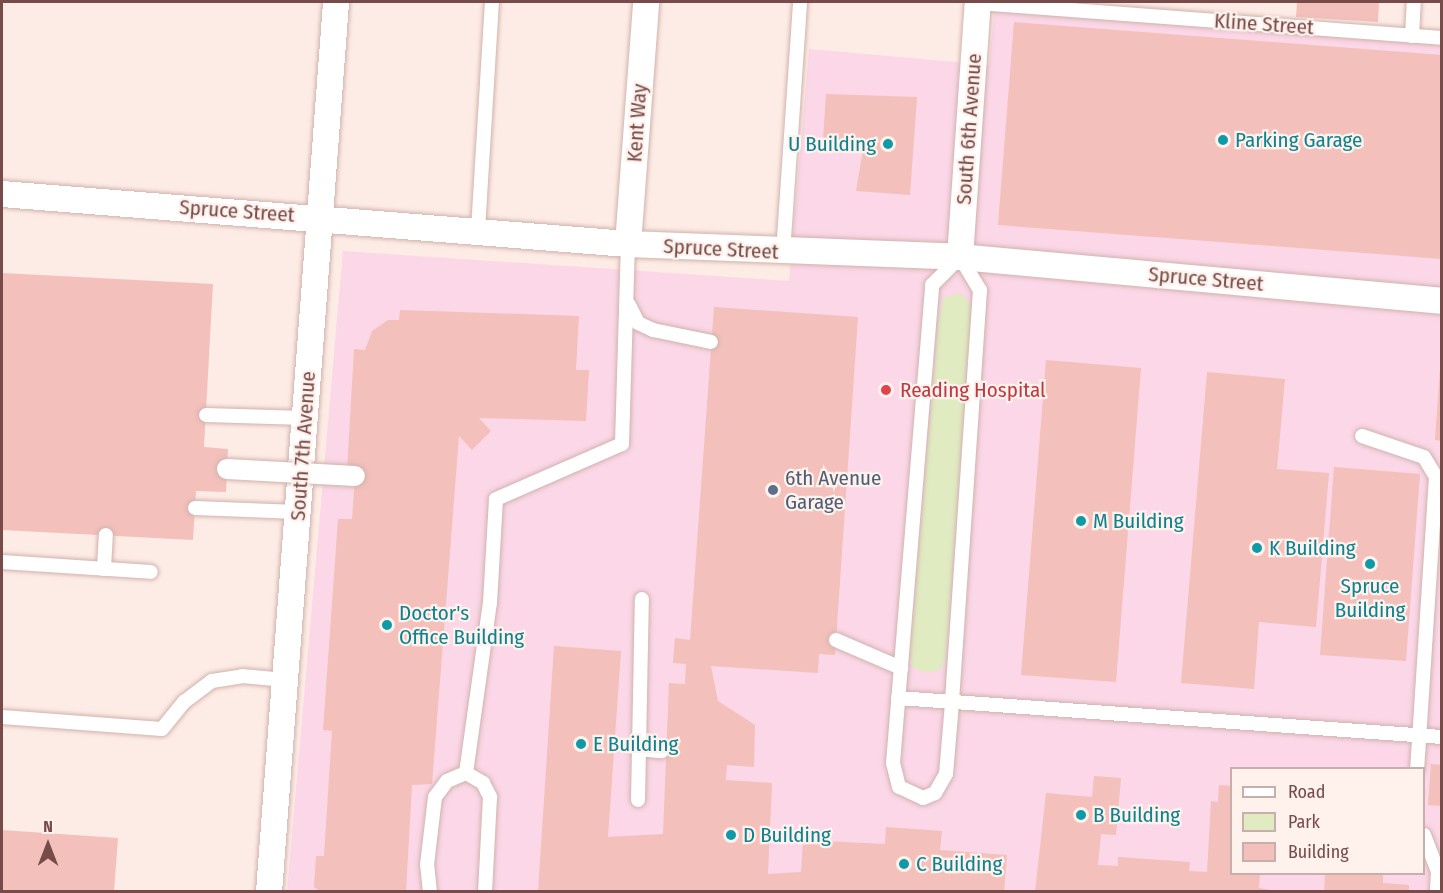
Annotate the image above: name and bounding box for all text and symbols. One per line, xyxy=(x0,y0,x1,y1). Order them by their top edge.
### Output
street label: Kline Street xyxy=(1213,8,1315,40)
street label: South 6th Avenue xyxy=(951,52,987,206)
street label: Kent Way xyxy=(622,83,652,163)
place label: Parking Garage xyxy=(1235,127,1362,153)
place label: U Building xyxy=(788,131,876,157)
marker: Parking Garage xyxy=(1216,133,1230,147)
marker: U Building xyxy=(881,137,895,151)
street label: Spruce Street xyxy=(179,194,295,228)
street label: Spruce Street xyxy=(663,233,779,265)
street label: Spruce Street xyxy=(1147,261,1265,297)
street label: South 7th Avenue xyxy=(285,370,321,522)
place label: Reading Hospital xyxy=(900,377,1046,403)
marker: Reading Hospital xyxy=(877,381,895,399)
place label: 6th Avenue Garage xyxy=(785,465,881,515)
marker: 6th Avenue Garage xyxy=(766,483,780,497)
place label: M Building xyxy=(1093,508,1184,534)
marker: M Building xyxy=(1074,514,1088,528)
place label: K Building xyxy=(1269,535,1356,561)
marker: K Building xyxy=(1250,541,1264,555)
marker: Spruce Building xyxy=(1363,557,1377,571)
place label: Spruce Building xyxy=(1335,573,1405,623)
place label: Doctor's Office Building xyxy=(399,600,524,650)
marker: Doctor's Office Building xyxy=(380,618,394,632)
place label: E Building xyxy=(593,731,678,757)
marker: E Building xyxy=(574,737,588,751)
legend xyxy=(1230,767,1425,875)
text: Road xyxy=(1288,781,1325,803)
place label: B Building xyxy=(1093,802,1180,828)
marker: B Building xyxy=(1074,808,1088,822)
text: Park xyxy=(1288,811,1320,833)
north arrow xyxy=(18,815,78,875)
text: N xyxy=(43,817,53,836)
place label: D Building xyxy=(743,822,831,848)
marker: D Building xyxy=(724,828,738,842)
text: Building xyxy=(1288,841,1349,863)
place label: C Building xyxy=(916,851,1002,877)
marker: C Building xyxy=(897,857,911,871)

